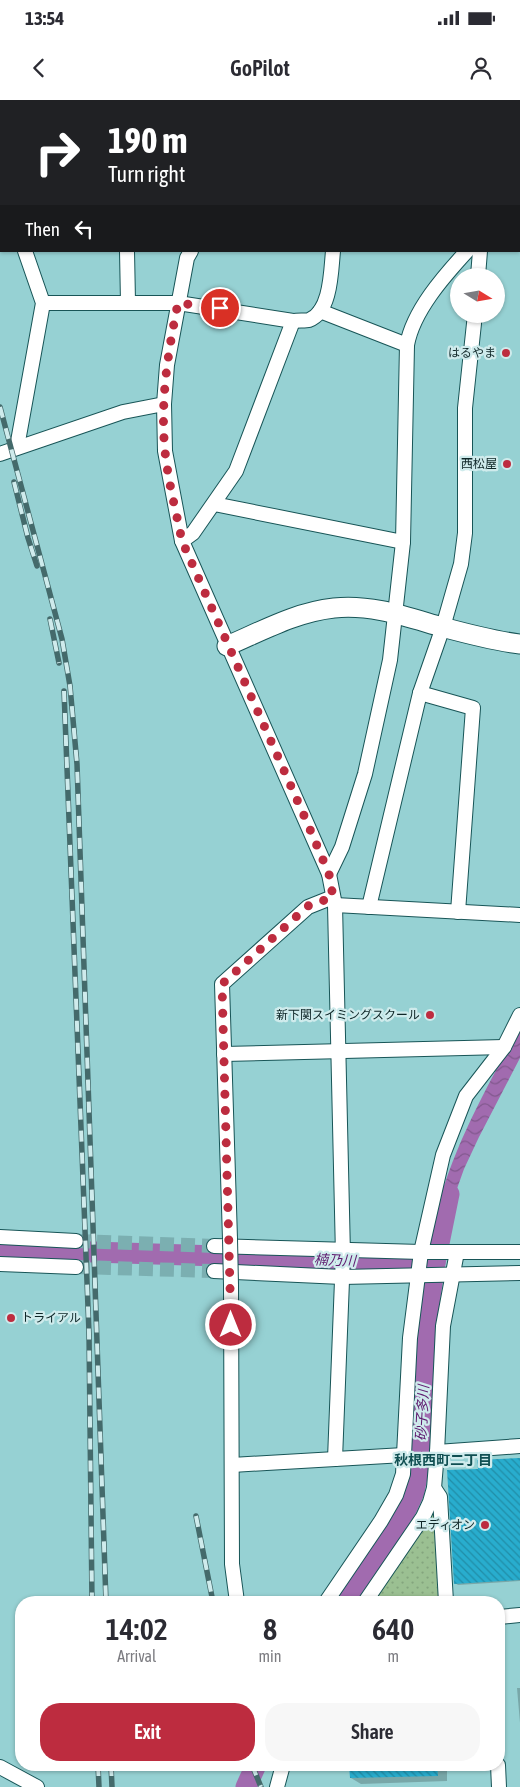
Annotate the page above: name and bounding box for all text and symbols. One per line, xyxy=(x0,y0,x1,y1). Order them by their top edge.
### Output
text: 13:54 xyxy=(25,7,64,29)
icon: back xyxy=(25,54,53,82)
icon: person xyxy=(467,54,495,82)
text: GoPilot xyxy=(230,55,290,81)
icon: right xyxy=(25,120,90,185)
text: 190 m xyxy=(108,120,187,160)
text: Turn right xyxy=(108,161,185,187)
icon: left xyxy=(70,215,98,243)
text: Then xyxy=(25,218,60,240)
north arrow xyxy=(450,268,505,322)
map controls xyxy=(450,268,505,323)
pin xyxy=(199,287,241,329)
icon: arrive xyxy=(206,294,234,322)
place label: はるやま xyxy=(448,346,496,360)
marker: はるやま xyxy=(500,347,512,359)
place label: 西松屋 xyxy=(461,457,497,471)
marker: 西松屋 xyxy=(501,458,513,470)
place label: 新下関スイミングスクール xyxy=(276,1008,420,1022)
marker: 新下関スイミングスクール xyxy=(424,1009,436,1021)
water label: 楠乃川 xyxy=(314,1251,358,1269)
position arrow xyxy=(204,1298,256,1350)
place label: トライアル xyxy=(21,1311,81,1325)
marker: トライアル xyxy=(5,1312,17,1324)
water label: 砂子多川 xyxy=(413,1383,432,1441)
district label: 秋根西町二丁目 xyxy=(394,1452,492,1468)
place label: エディオン xyxy=(416,1518,475,1532)
marker: エディオン xyxy=(479,1519,491,1531)
text: 14:02 xyxy=(106,1612,168,1646)
text: 8 xyxy=(263,1612,277,1646)
text: 640 xyxy=(372,1612,414,1646)
text: Arrival xyxy=(117,1647,156,1665)
text: min xyxy=(259,1647,282,1665)
text: m xyxy=(387,1647,399,1665)
button: Exit xyxy=(40,1703,255,1761)
button: Share xyxy=(265,1703,480,1761)

